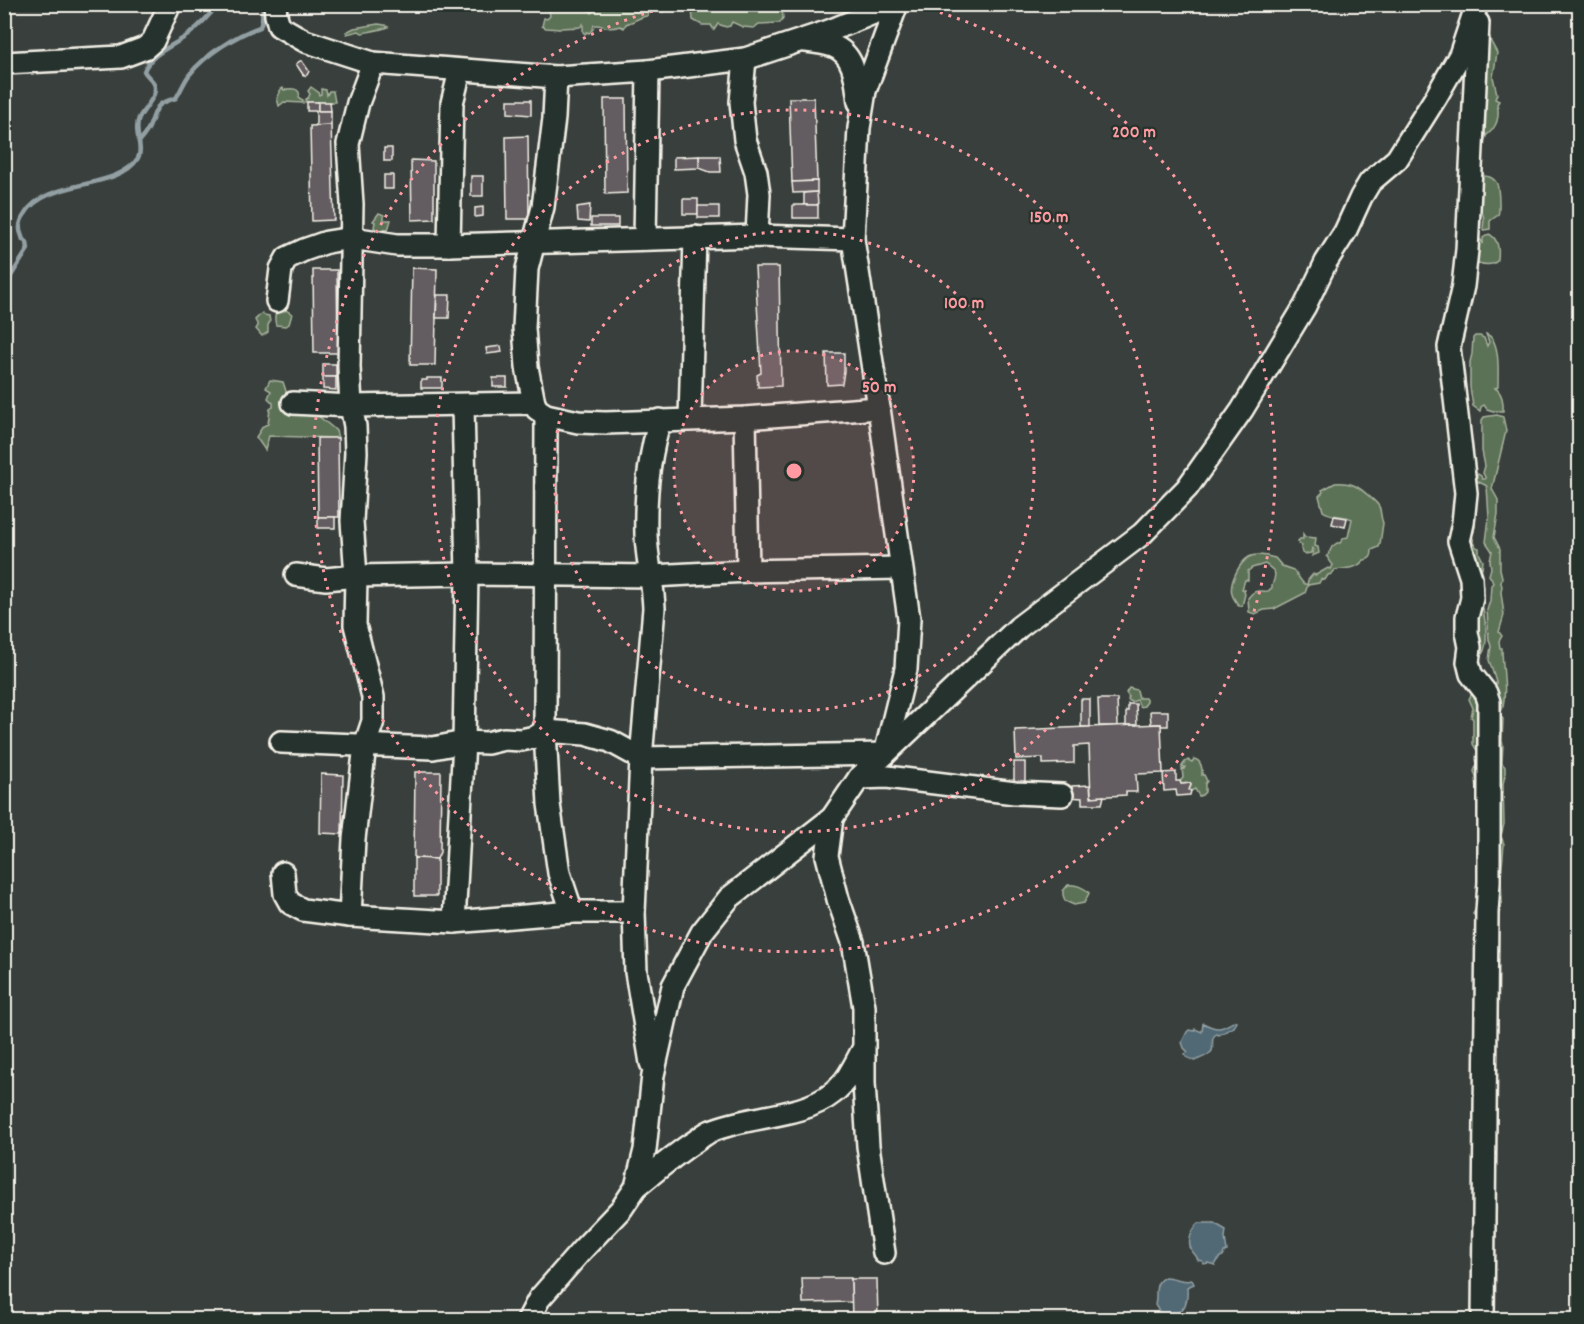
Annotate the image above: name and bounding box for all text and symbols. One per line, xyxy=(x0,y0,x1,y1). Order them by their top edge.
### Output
text: 200 m xyxy=(1112,121,1156,146)
text: 150 m xyxy=(1030,206,1068,231)
text: 100 m xyxy=(944,292,984,317)
text: 50 m xyxy=(862,376,896,401)
centre of rings xyxy=(784,461,804,481)

